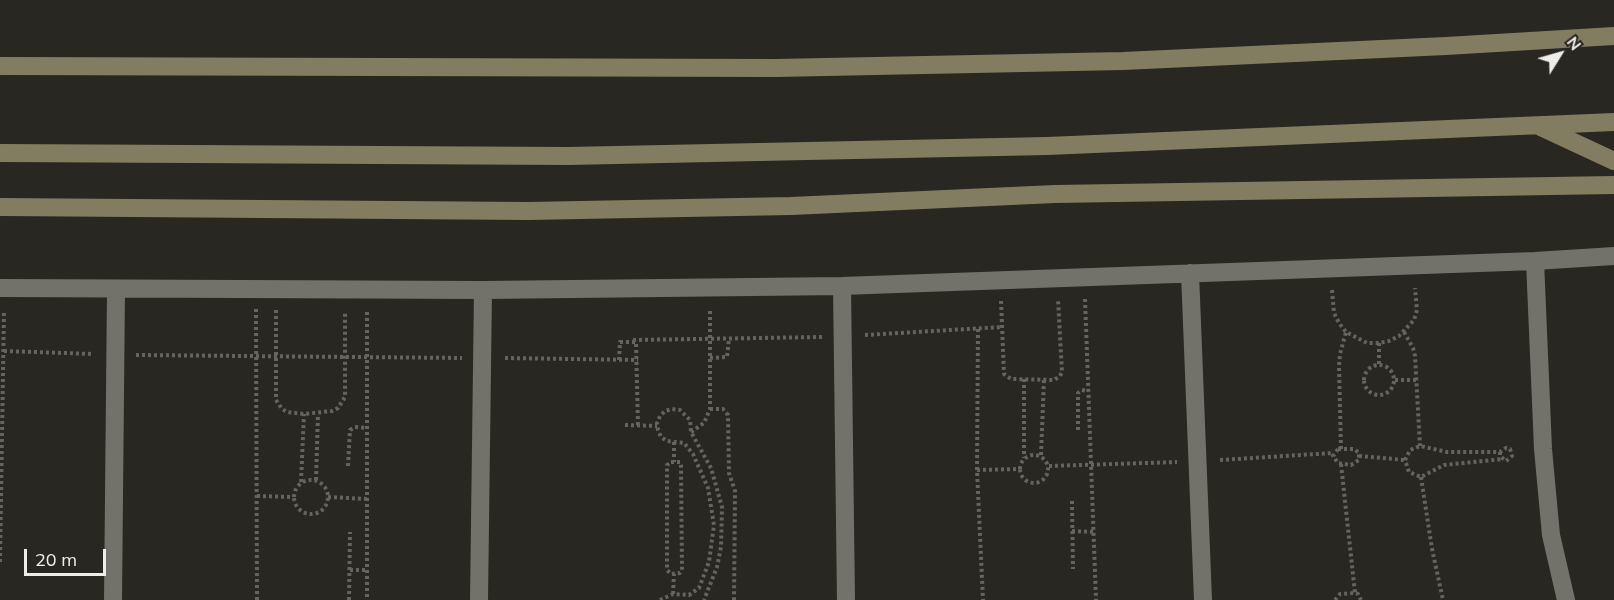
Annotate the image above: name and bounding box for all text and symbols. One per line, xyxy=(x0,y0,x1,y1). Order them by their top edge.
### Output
north arrow xyxy=(1530,24,1590,84)
text: N xyxy=(1563,32,1586,54)
scale bar xyxy=(27,537,110,575)
text: 20 m xyxy=(35,548,77,571)

